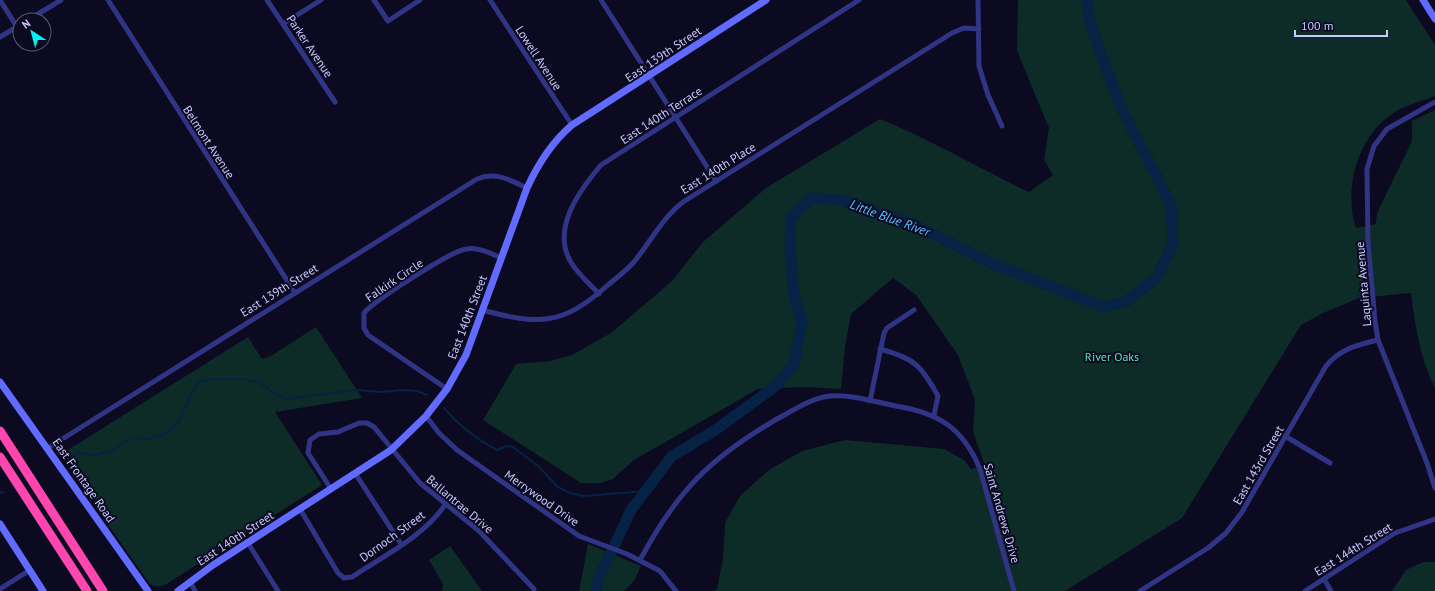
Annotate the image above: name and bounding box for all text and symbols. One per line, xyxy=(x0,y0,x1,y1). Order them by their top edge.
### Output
north arrow xyxy=(12,12,52,52)
street label: Parker Avenue xyxy=(284,12,336,80)
scale bar xyxy=(1295,12,1387,38)
text: N xyxy=(19,16,33,32)
text: 100 m xyxy=(1301,18,1334,33)
street label: Lowell Avenue xyxy=(513,23,565,93)
street label: East 139th Street xyxy=(622,23,704,85)
street label: East 140th Terrace xyxy=(617,83,705,147)
street label: Belmont Avenue xyxy=(180,103,238,181)
street label: East 140th Place xyxy=(678,139,758,197)
water label: Little Blue River xyxy=(848,196,933,241)
street label: Laquinta Avenue xyxy=(1352,241,1374,327)
street label: Falkirk Circle xyxy=(362,255,426,305)
street label: East 139th Street xyxy=(237,260,321,320)
street label: East 140th Street xyxy=(444,273,490,361)
park label: River Oaks xyxy=(1085,349,1139,364)
street label: East 143rd Street xyxy=(1229,423,1287,507)
street label: East Frontage Road xyxy=(49,435,119,525)
street label: Saint Andrews Drive xyxy=(981,461,1023,565)
street label: Merrywood Drive xyxy=(502,467,582,529)
street label: Ballantrae Drive xyxy=(423,472,497,536)
street label: Dornoch Street xyxy=(356,507,428,565)
street label: East 140th Street xyxy=(194,508,276,568)
street label: East 144th Street xyxy=(1311,519,1395,579)

